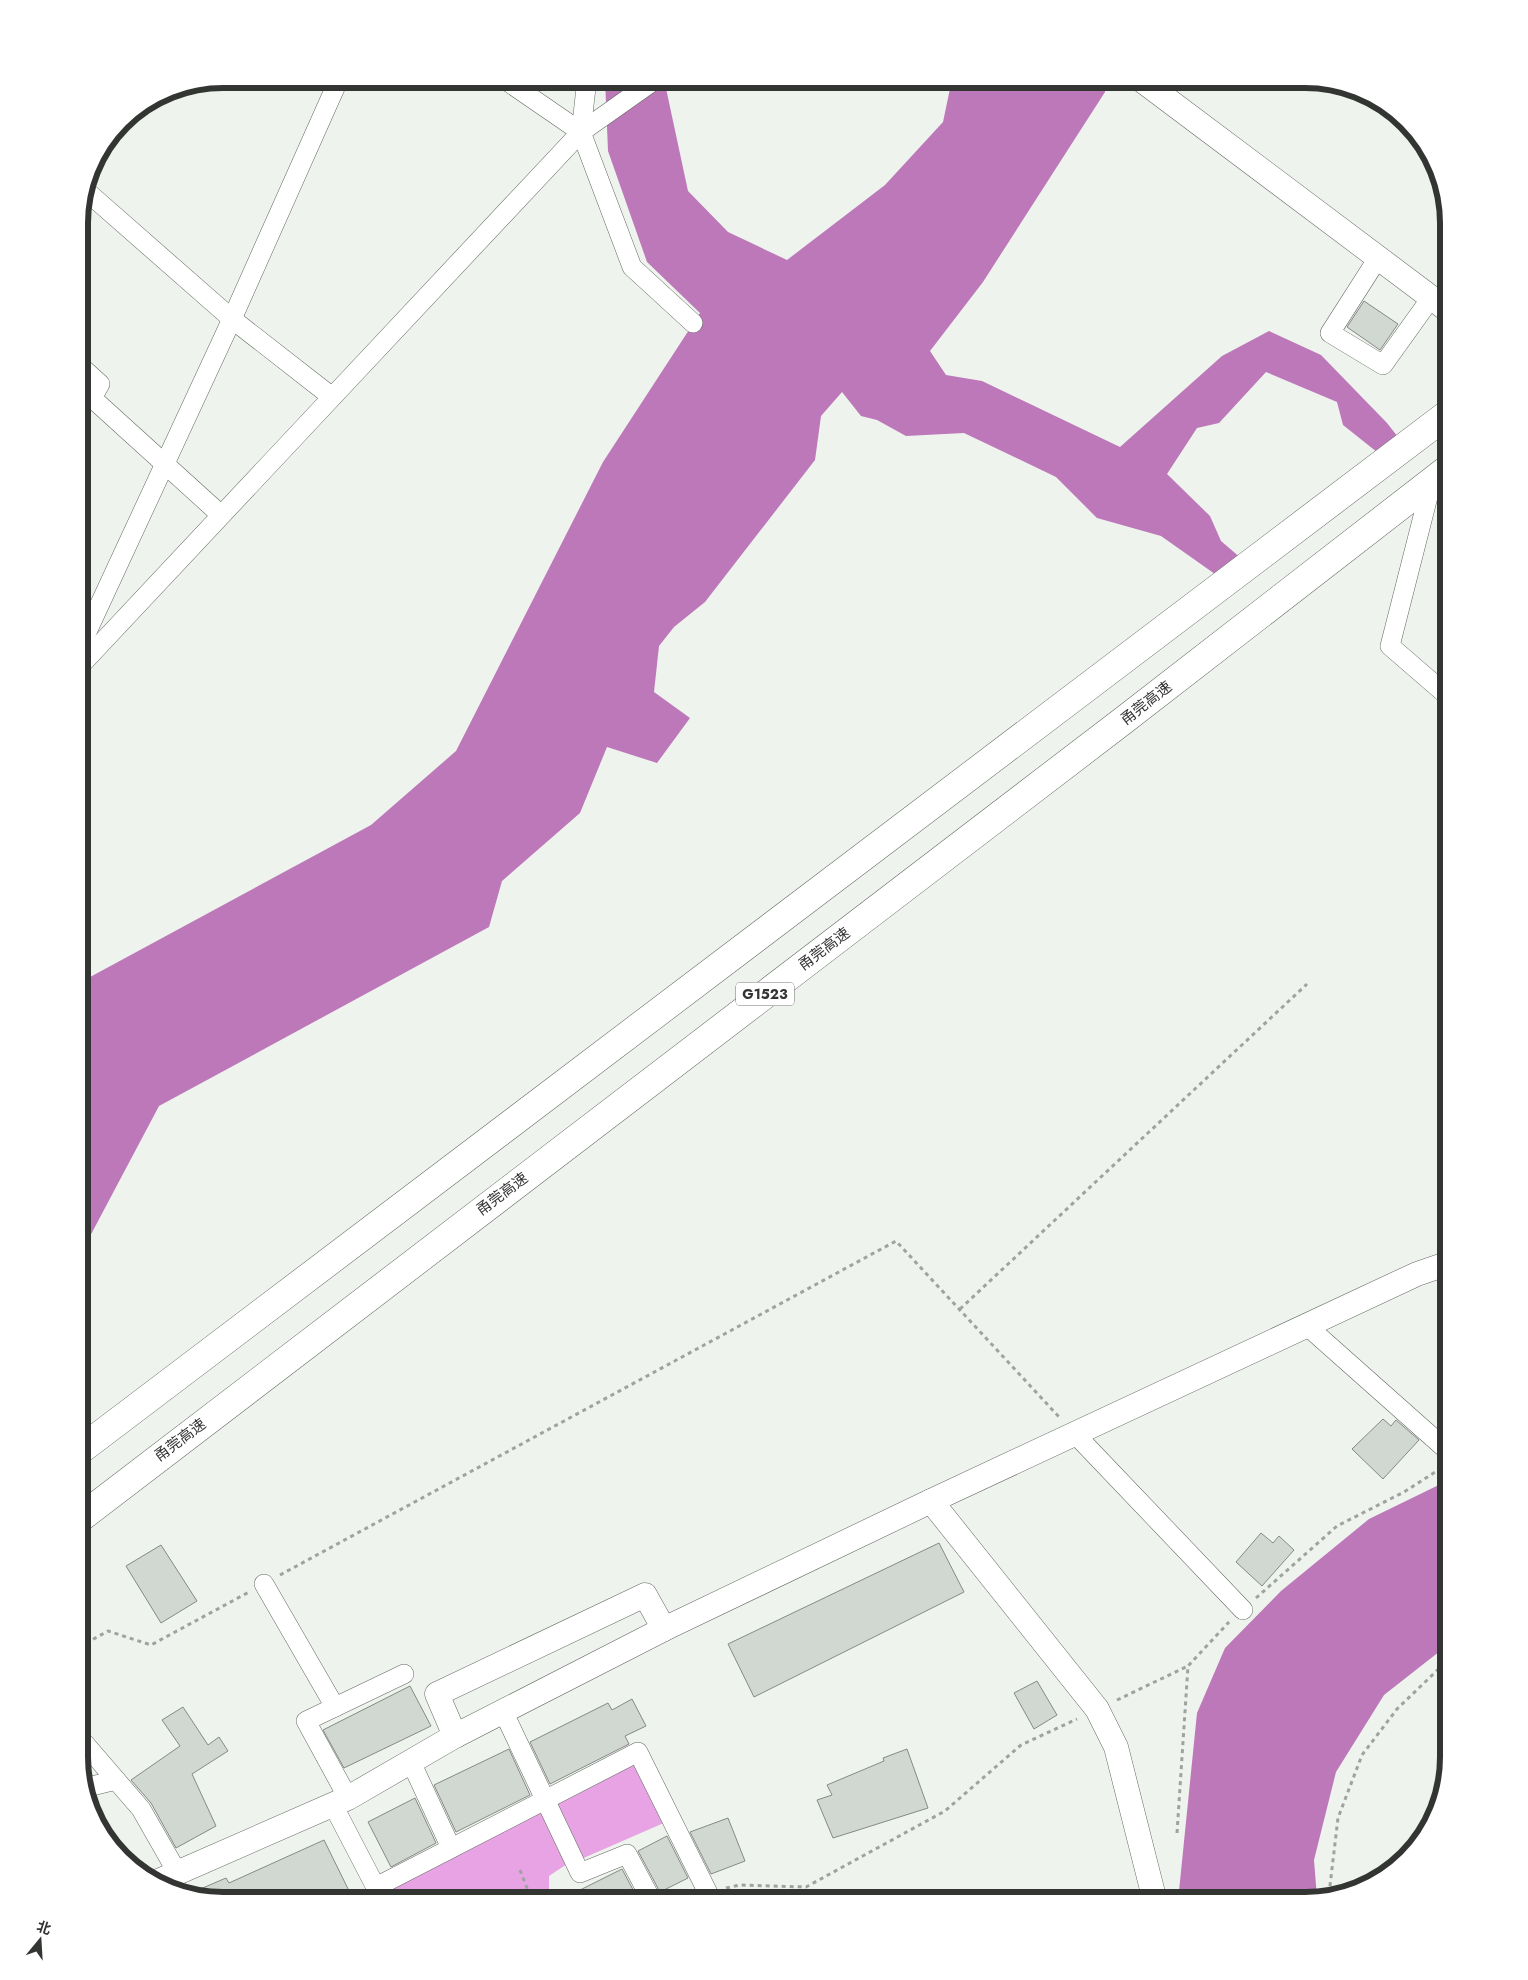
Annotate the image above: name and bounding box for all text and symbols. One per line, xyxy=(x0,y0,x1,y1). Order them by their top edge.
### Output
street label: 甬莞高速 xyxy=(1116,676,1176,730)
street label: 甬莞高速 xyxy=(793,922,855,976)
road number: G1523 xyxy=(736,982,794,1006)
street label: 甬莞高速 xyxy=(471,1167,533,1221)
street label: 甬莞高速 xyxy=(149,1413,211,1467)
north arrow xyxy=(15,1915,65,1965)
text: 北 xyxy=(34,1916,54,1939)

